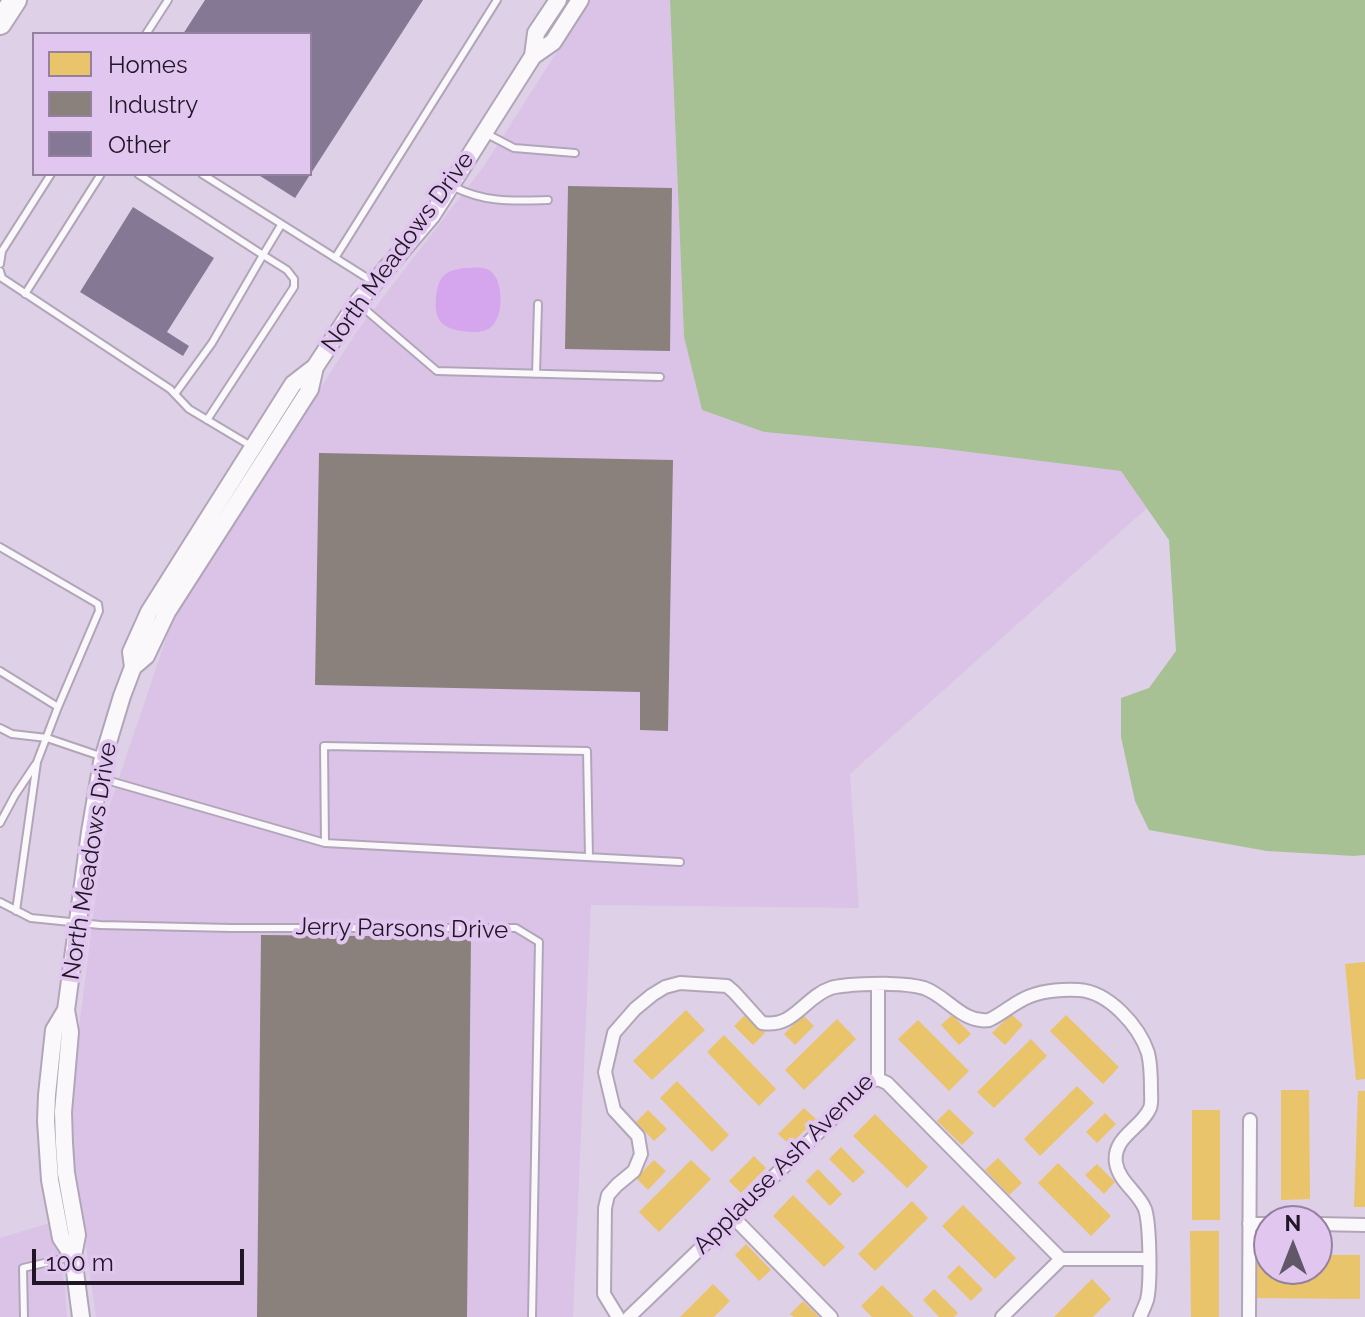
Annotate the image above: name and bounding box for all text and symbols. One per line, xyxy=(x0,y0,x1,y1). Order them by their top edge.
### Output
legend xyxy=(32,32,312,176)
text: Homes xyxy=(108,50,188,79)
text: Industry xyxy=(108,90,198,119)
text: Other xyxy=(108,130,171,159)
street label: North Meadows Drive xyxy=(316,146,480,358)
street label: North Meadows Drive xyxy=(57,740,123,982)
street label: Jerry Parsons Drive xyxy=(295,913,509,945)
street label: Applause Ash Avenue xyxy=(688,1068,880,1260)
north arrow xyxy=(1253,1205,1333,1285)
text: N xyxy=(1285,1210,1301,1236)
scale bar xyxy=(36,1233,248,1283)
text: 100 m xyxy=(46,1248,114,1277)

